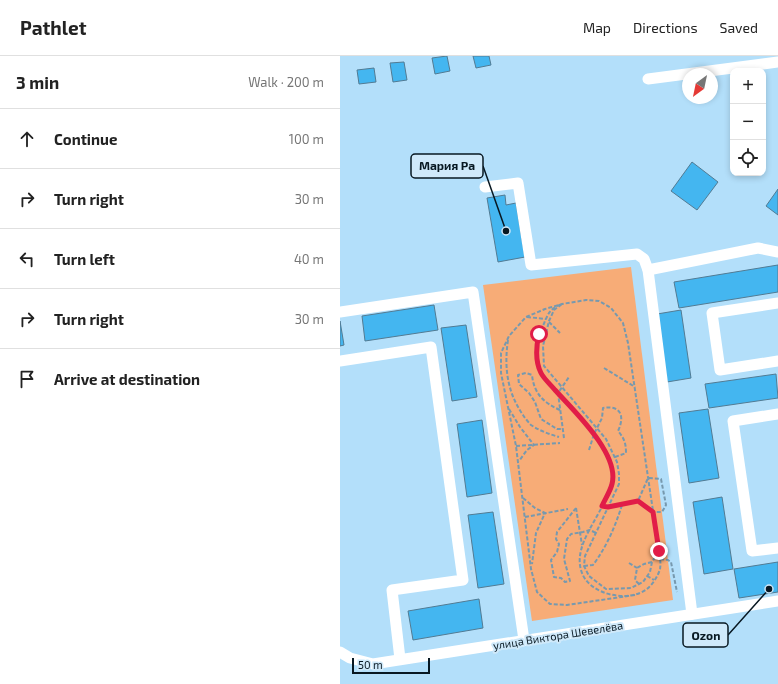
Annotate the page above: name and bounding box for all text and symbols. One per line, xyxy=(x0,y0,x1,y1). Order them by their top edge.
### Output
text: Pathlet xyxy=(20,16,86,39)
text: Map xyxy=(583,19,611,36)
text: Directions xyxy=(633,19,698,36)
text: Saved xyxy=(720,19,758,36)
north arrow xyxy=(682,68,718,104)
map controls xyxy=(730,68,766,176)
button: + xyxy=(730,68,766,104)
text: 3 min xyxy=(16,72,59,92)
text: Walk · 200 m xyxy=(248,74,324,90)
button: − xyxy=(730,104,766,140)
icon: ahead xyxy=(16,128,38,150)
text: Continue xyxy=(54,130,117,148)
text: 100 m xyxy=(289,131,324,147)
button: locate xyxy=(730,140,766,176)
callout: Мария Ра xyxy=(411,154,483,178)
text: Мария Ра xyxy=(419,158,475,172)
icon: right xyxy=(16,188,38,210)
text: Turn right xyxy=(54,190,124,208)
text: 30 m xyxy=(295,191,324,207)
icon: left xyxy=(16,248,38,270)
text: Turn left xyxy=(54,250,115,268)
text: 40 m xyxy=(294,251,324,267)
icon: right xyxy=(16,308,38,330)
text: Turn right xyxy=(54,310,124,328)
text: 30 m xyxy=(295,311,324,327)
route start xyxy=(530,325,548,343)
icon: arrive xyxy=(16,368,38,390)
text: Arrive at destination xyxy=(54,370,200,388)
route end xyxy=(650,542,668,560)
street label: улица Виктора Шевелёва xyxy=(492,618,624,653)
callout: Ozon xyxy=(683,623,728,647)
text: Ozon xyxy=(692,628,720,642)
scale bar xyxy=(352,656,430,675)
text: 50 m xyxy=(358,658,383,671)

